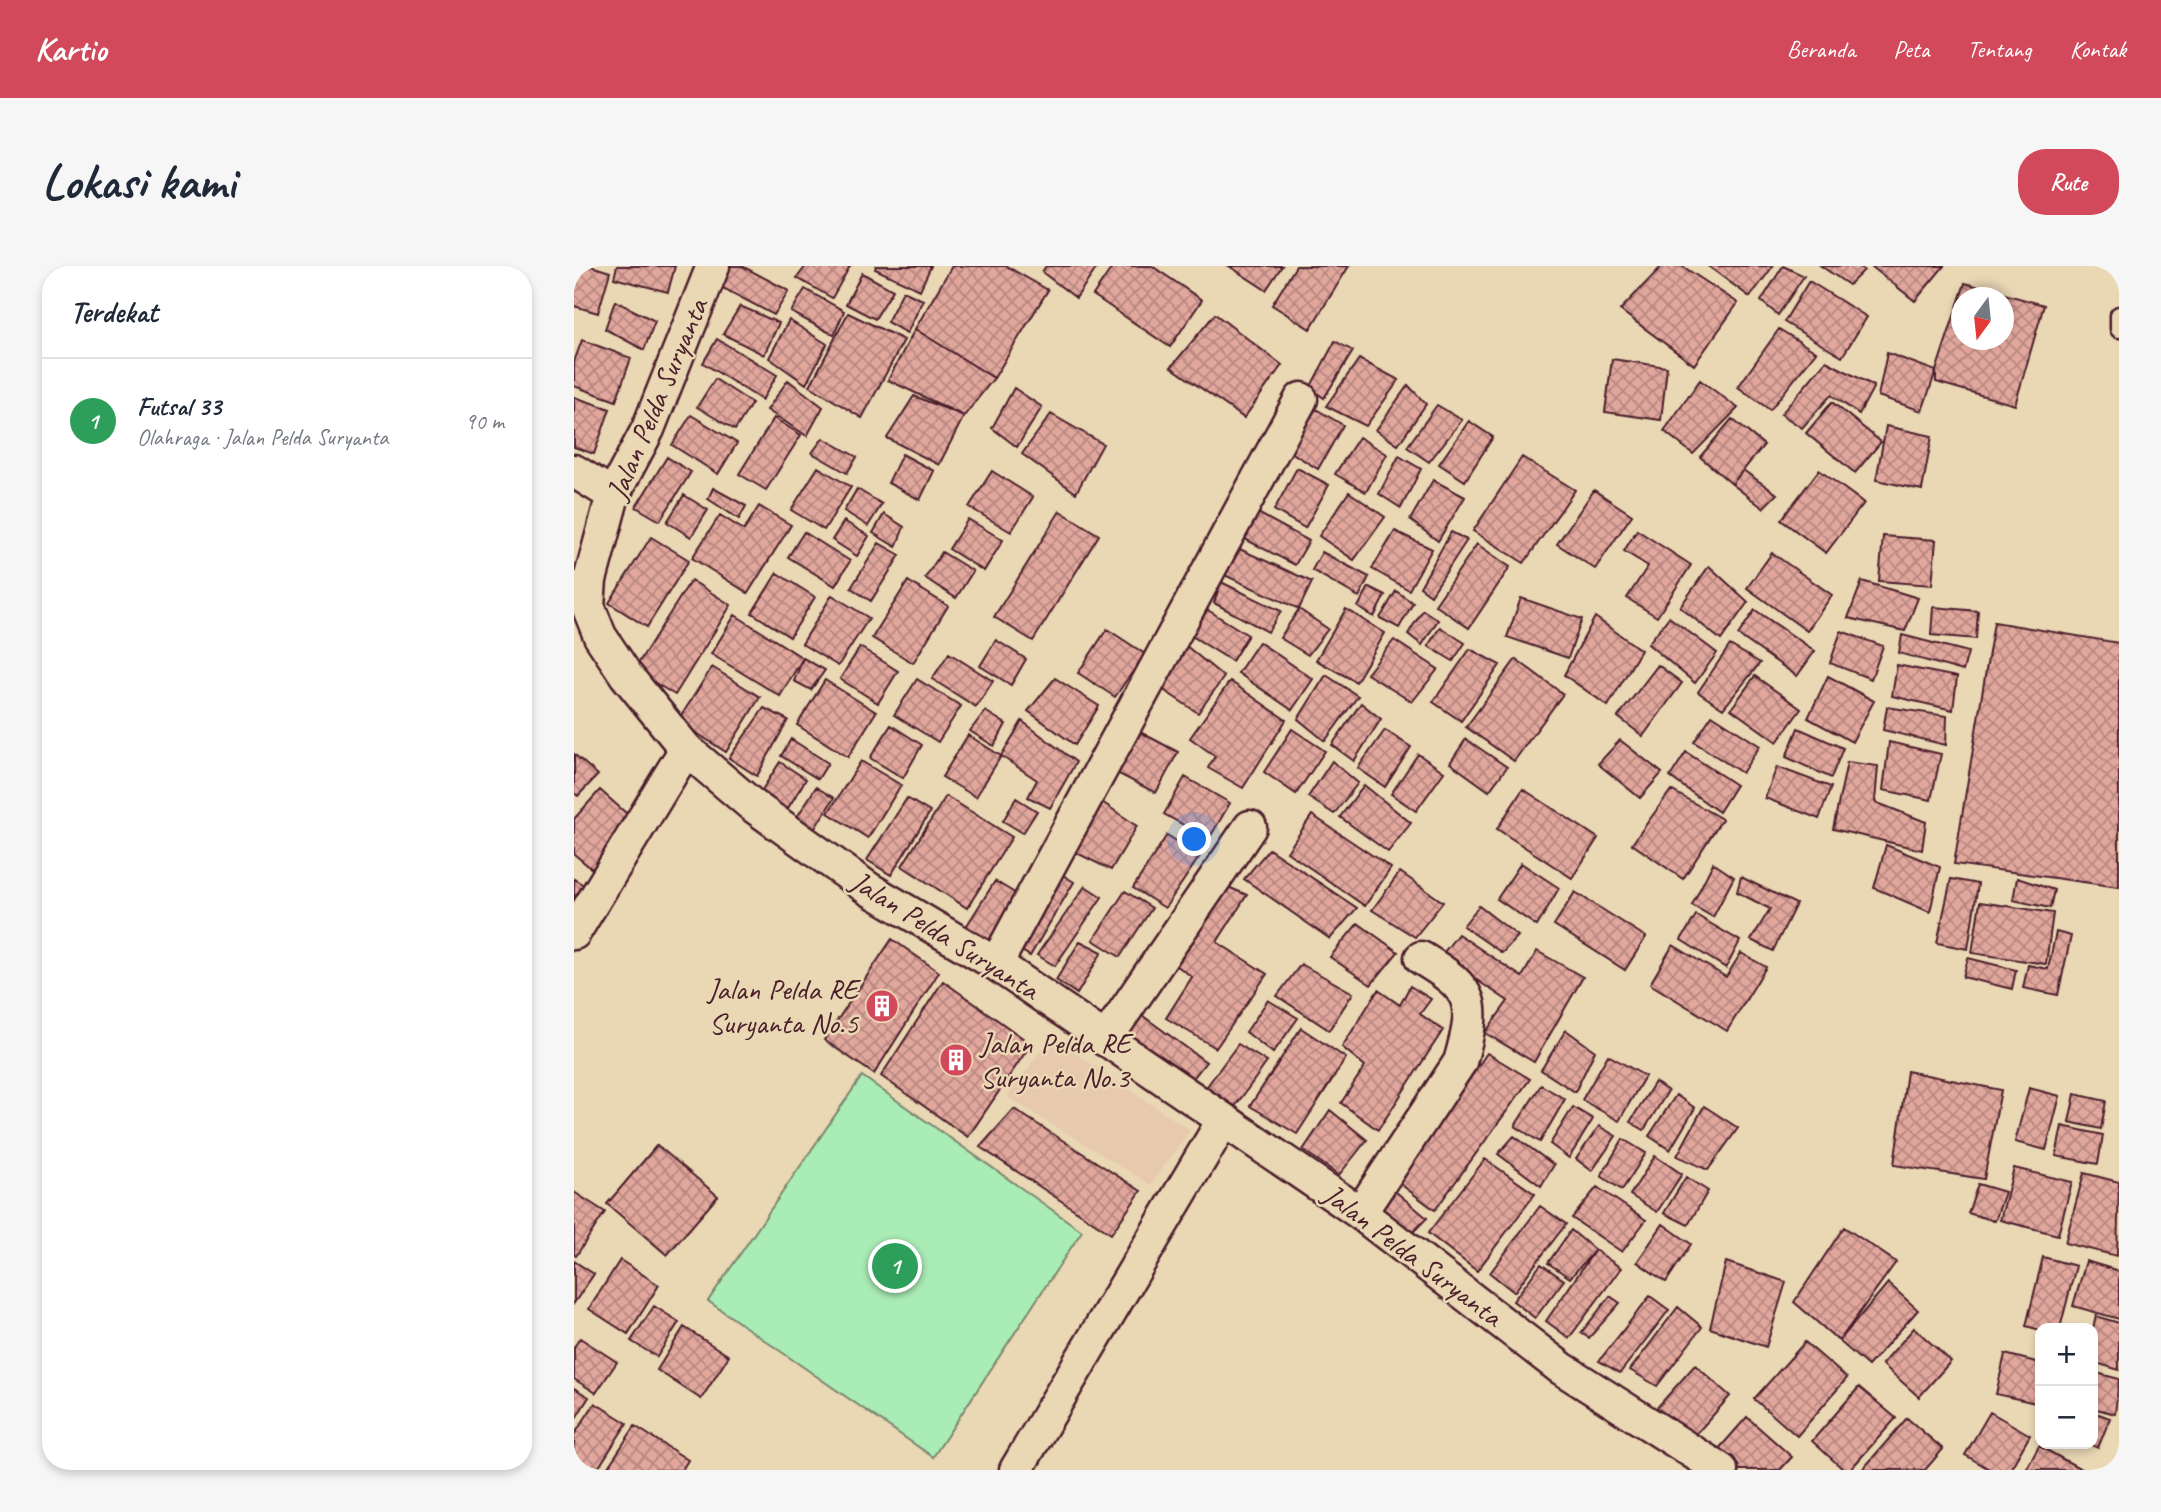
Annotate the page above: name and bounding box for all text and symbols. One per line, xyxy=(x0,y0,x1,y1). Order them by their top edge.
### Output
text: Kartio xyxy=(35,28,106,70)
text: Beranda xyxy=(1787,34,1855,64)
text: Peta xyxy=(1893,34,1929,64)
text: Tentang xyxy=(1967,34,2032,64)
text: Kontak xyxy=(2070,34,2126,64)
button: Rute xyxy=(2018,149,2119,215)
text: Lokasi kami xyxy=(42,151,235,213)
north arrow xyxy=(1951,287,2014,350)
street label: Jalan Pelda Suryanta xyxy=(597,291,717,507)
text: Terdekat xyxy=(70,293,158,331)
text: Futsal 33 xyxy=(137,390,221,423)
text: 1 xyxy=(88,407,98,436)
text: 90 m xyxy=(465,407,504,436)
text: Olahraga · Jalan Pelda Suryanta xyxy=(137,423,388,452)
your location xyxy=(1177,822,1211,856)
street label: Jalan Pelda Suryanta xyxy=(842,861,1048,1009)
place label: Jalan Pelda RE Suryanta No.5 xyxy=(705,970,862,1042)
building icon: Jalan Pelda RE Suryanta No.5 xyxy=(863,987,901,1025)
place label: Jalan Pelda RE Suryanta No.3 xyxy=(978,1024,1135,1096)
building icon: Jalan Pelda RE Suryanta No.3 xyxy=(937,1041,975,1079)
street label: Jalan Pelda Suryanta xyxy=(1314,1174,1512,1336)
pin: 1 xyxy=(872,1240,918,1292)
map controls xyxy=(2035,1323,2098,1449)
button: + xyxy=(2035,1323,2098,1386)
button: − xyxy=(2035,1386,2098,1449)

